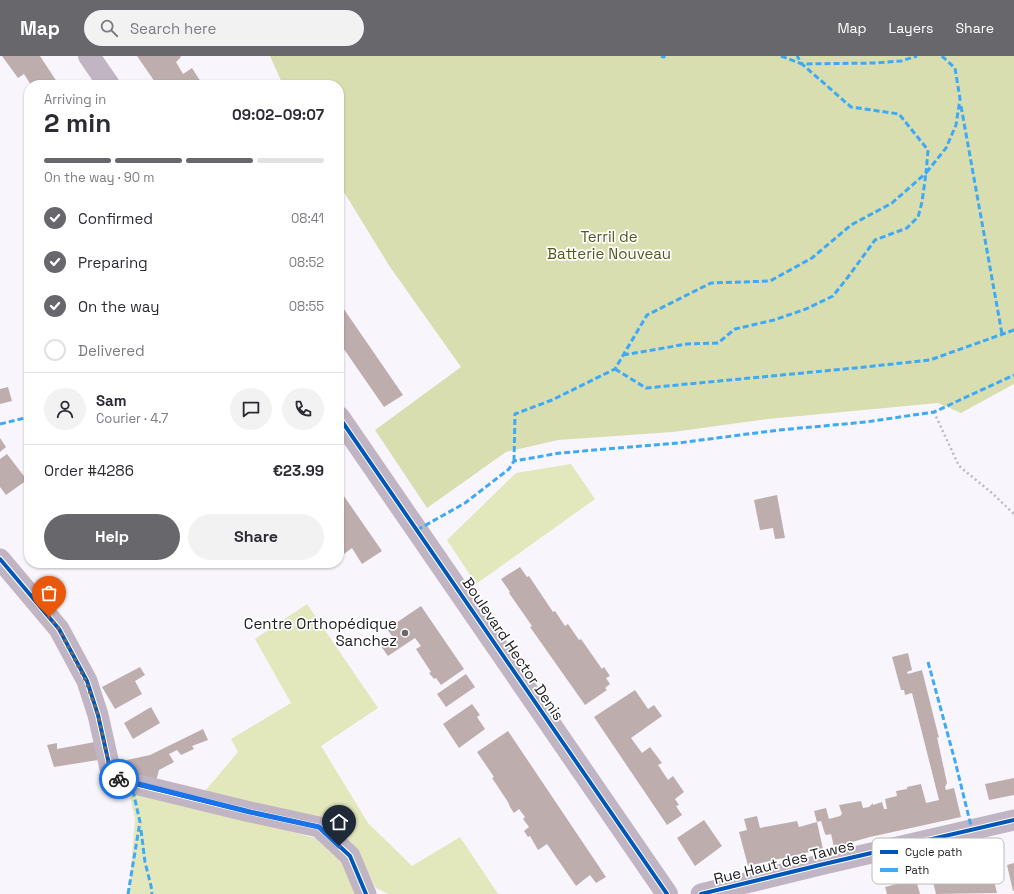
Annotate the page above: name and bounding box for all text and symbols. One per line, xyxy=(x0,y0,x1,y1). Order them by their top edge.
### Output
search box xyxy=(84,10,364,46)
text: Map xyxy=(20,16,60,41)
icon: search xyxy=(98,17,120,39)
text: Search here xyxy=(130,19,216,38)
text: Map xyxy=(837,19,867,37)
text: Layers xyxy=(889,19,933,37)
text: Share xyxy=(955,19,994,37)
text: Arriving in xyxy=(44,91,106,108)
text: 09:02–09:07 xyxy=(232,105,324,124)
text: 2 min xyxy=(44,106,111,140)
text: On the way · 90 m xyxy=(44,169,155,186)
icon: check xyxy=(44,207,66,229)
text: Confirmed xyxy=(78,209,153,228)
text: 08:41 xyxy=(291,210,324,227)
park label: Terril de Batterie Nouveau xyxy=(547,227,671,263)
icon: check xyxy=(44,251,66,273)
text: Preparing xyxy=(78,253,148,272)
text: 08:52 xyxy=(289,254,324,271)
icon: check xyxy=(44,295,66,317)
text: On the way xyxy=(78,297,159,316)
text: 08:55 xyxy=(289,298,324,315)
text: Delivered xyxy=(78,341,145,360)
button: person xyxy=(44,388,86,430)
button: chat xyxy=(230,388,272,430)
button: phone xyxy=(282,388,324,430)
text: Sam xyxy=(96,391,127,410)
text: Courier · 4.7 xyxy=(96,410,168,427)
text: Order #4286 xyxy=(44,461,134,480)
text: €23.99 xyxy=(273,461,324,480)
button: Help xyxy=(44,514,180,560)
button: Share xyxy=(188,514,324,560)
street label: Boulevard Hector Denis xyxy=(458,574,568,724)
pin xyxy=(32,576,66,617)
icon: bag xyxy=(38,582,60,604)
place label: Centre Orthopédique Sanchez xyxy=(244,614,397,650)
marker: Centre Orthopédique Sanchez xyxy=(400,628,410,638)
courier xyxy=(99,759,139,799)
icon: bike xyxy=(108,768,130,790)
pin xyxy=(322,805,356,846)
icon: home xyxy=(328,811,350,833)
street label: Rue Haut des Tawes xyxy=(712,835,856,888)
legend xyxy=(872,838,1004,884)
text: Cycle path xyxy=(905,845,962,859)
text: Path xyxy=(905,863,929,877)

